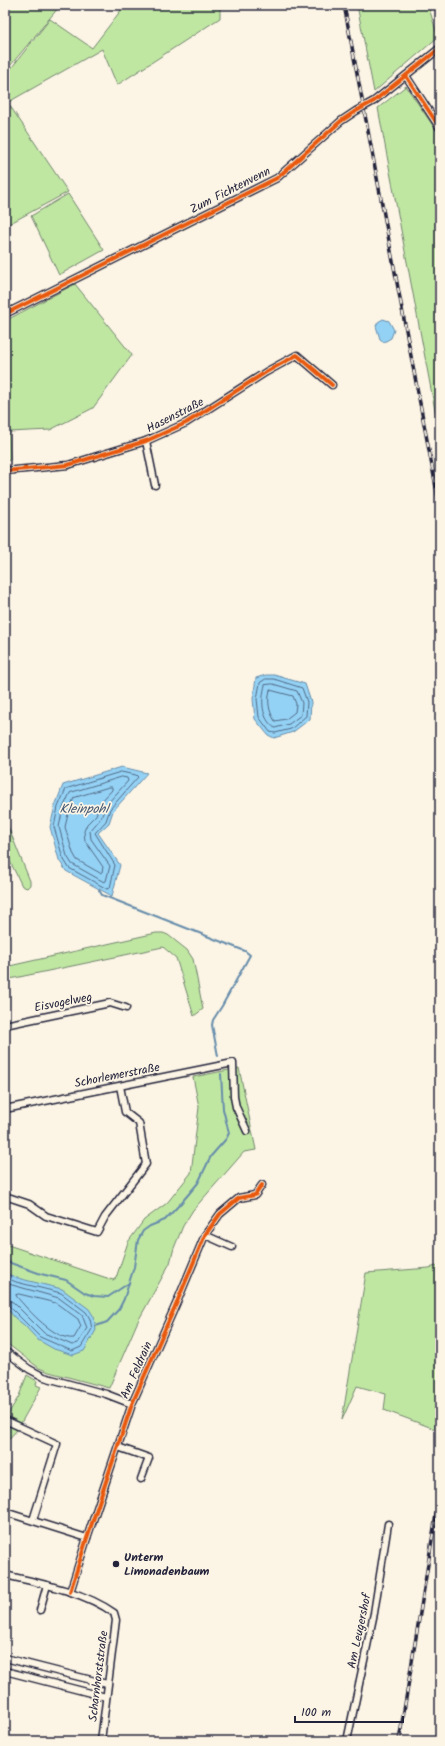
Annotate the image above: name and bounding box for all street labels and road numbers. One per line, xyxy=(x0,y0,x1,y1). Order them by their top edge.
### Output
street label: Zum Fichtenvenn xyxy=(187,162,274,219)
street label: Hasenstraße xyxy=(143,393,208,438)
street label: Eisvogelweg xyxy=(32,988,94,1017)
street label: Schorlemerstraße xyxy=(73,1058,162,1093)
street label: Am Feldrain xyxy=(115,1338,158,1402)
street label: Am Leugershof xyxy=(342,1591,377,1670)
street label: Scharnhorststraße xyxy=(83,1629,114,1723)

